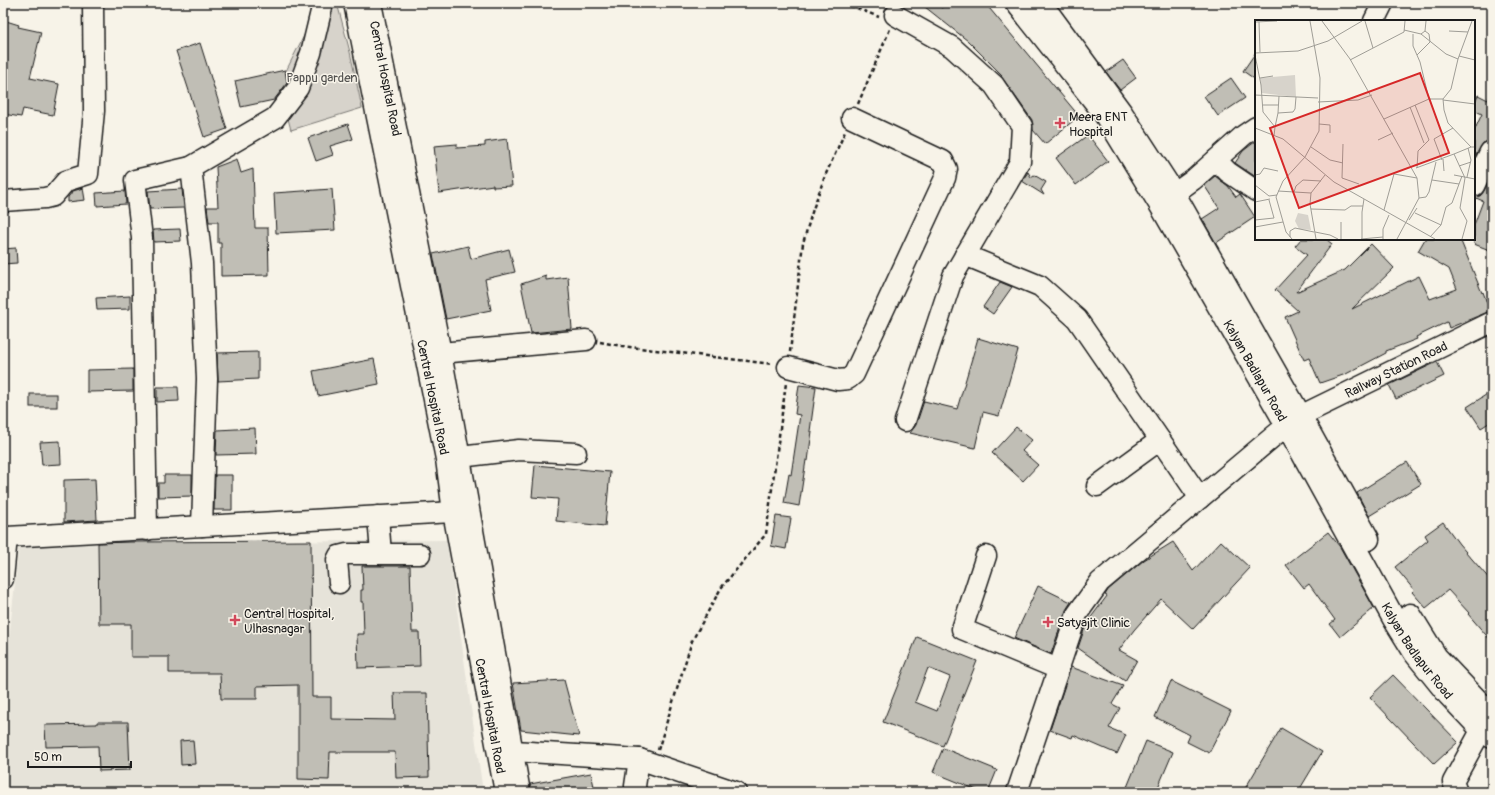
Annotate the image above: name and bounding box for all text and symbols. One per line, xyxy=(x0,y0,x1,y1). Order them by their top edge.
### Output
street label: Central Hospital Road xyxy=(366,20,404,138)
inset map xyxy=(1255,20,1475,240)
park label: Pappu garden xyxy=(286,70,358,86)
place label: Meera ENT Hospital xyxy=(1069,109,1128,140)
marker: Meera ENT Hospital xyxy=(1054,117,1066,129)
street label: Kalyan Badlapur Road xyxy=(1219,317,1290,424)
street label: Central Hospital Road xyxy=(413,338,452,456)
street label: Railway Station Road xyxy=(1342,338,1450,402)
street label: Kalyan Badlapur Road xyxy=(1378,600,1456,703)
place label: Central Hospital, Ulhasnagar xyxy=(244,606,334,637)
marker: Central Hospital, Ulhasnagar xyxy=(229,614,241,626)
place label: Satyajit Clinic xyxy=(1057,615,1130,631)
marker: Satyajit Clinic xyxy=(1042,616,1054,628)
street label: Central Hospital Road xyxy=(471,657,508,775)
scale bar xyxy=(28,743,131,769)
text: 50 m xyxy=(34,750,62,765)

